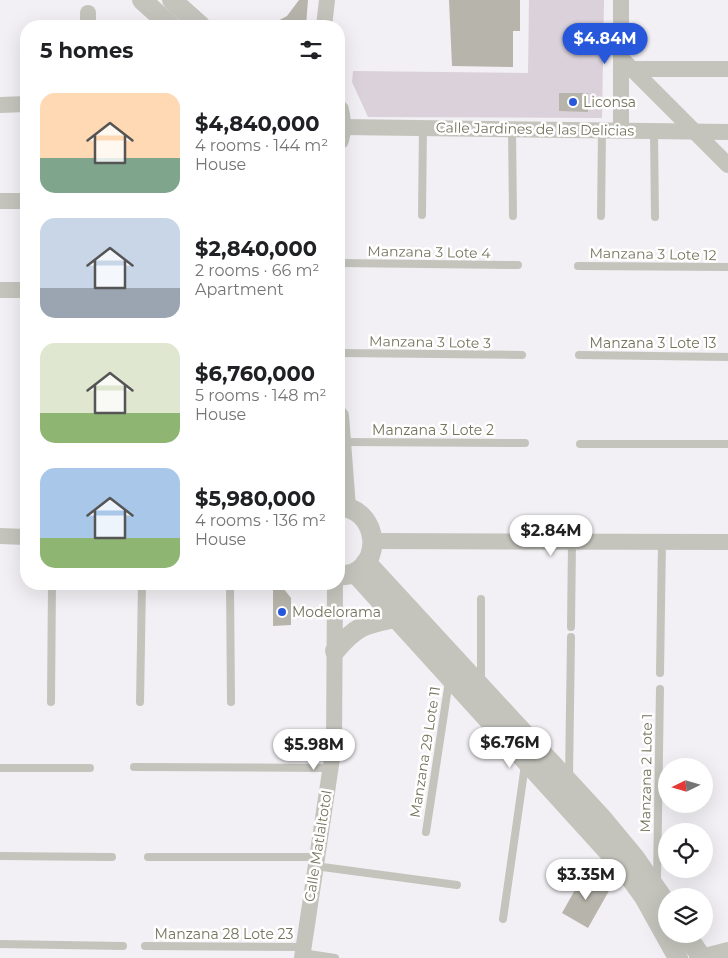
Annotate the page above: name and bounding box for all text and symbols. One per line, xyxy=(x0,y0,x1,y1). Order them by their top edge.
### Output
pin: $4.84M xyxy=(564,22,646,65)
text: $4.84M xyxy=(574,29,636,48)
icon: filters xyxy=(297,36,325,64)
text: 5 homes xyxy=(40,38,133,63)
place label: Liconsa xyxy=(583,93,636,111)
marker: Liconsa xyxy=(567,96,579,108)
text: $4,840,000 xyxy=(195,111,320,136)
icon: home xyxy=(80,113,140,173)
street label: Calle Jardines de las Delicias xyxy=(436,118,635,140)
text: 4 rooms · 144 m² xyxy=(195,136,328,155)
text: House xyxy=(195,155,246,174)
text: $2,840,000 xyxy=(195,236,317,261)
icon: home xyxy=(80,238,140,298)
street label: Manzana 3 Lote 4 xyxy=(367,242,491,262)
street label: Manzana 3 Lote 12 xyxy=(589,244,717,264)
text: 2 rooms · 66 m² xyxy=(195,261,319,280)
text: Apartment xyxy=(195,280,284,299)
street label: Manzana 3 Lote 3 xyxy=(369,332,491,352)
street label: Manzana 3 Lote 13 xyxy=(590,334,717,352)
text: $6,760,000 xyxy=(195,361,315,386)
icon: home xyxy=(80,363,140,423)
text: 5 rooms · 148 m² xyxy=(195,386,327,405)
text: House xyxy=(195,405,246,424)
street label: Manzana 3 Lote 2 xyxy=(372,421,494,439)
text: $5,980,000 xyxy=(195,486,316,511)
icon: home xyxy=(80,488,140,548)
text: 4 rooms · 136 m² xyxy=(195,511,326,530)
pin: $2.84M xyxy=(510,514,592,557)
text: $2.84M xyxy=(520,521,582,540)
text: House xyxy=(195,530,246,549)
place label: Modelorama xyxy=(292,603,381,621)
marker: Modelorama xyxy=(276,606,288,618)
street label: Manzana 29 Lote 11 xyxy=(406,685,444,819)
street label: Manzana 2 Lote 1 xyxy=(636,713,656,833)
pin: $6.76M xyxy=(469,726,551,769)
pin: $5.98M xyxy=(273,728,355,771)
text: $6.76M xyxy=(480,733,540,752)
text: $5.98M xyxy=(284,735,344,754)
north arrow xyxy=(658,758,712,812)
map controls xyxy=(658,758,713,943)
street label: Calle Matlaltotol xyxy=(300,789,336,903)
button: locate xyxy=(658,823,713,878)
pin: $3.35M xyxy=(545,858,627,901)
text: $3.35M xyxy=(557,865,615,884)
button: layers xyxy=(658,888,713,943)
street label: Manzana 28 Lote 23 xyxy=(155,925,293,943)

